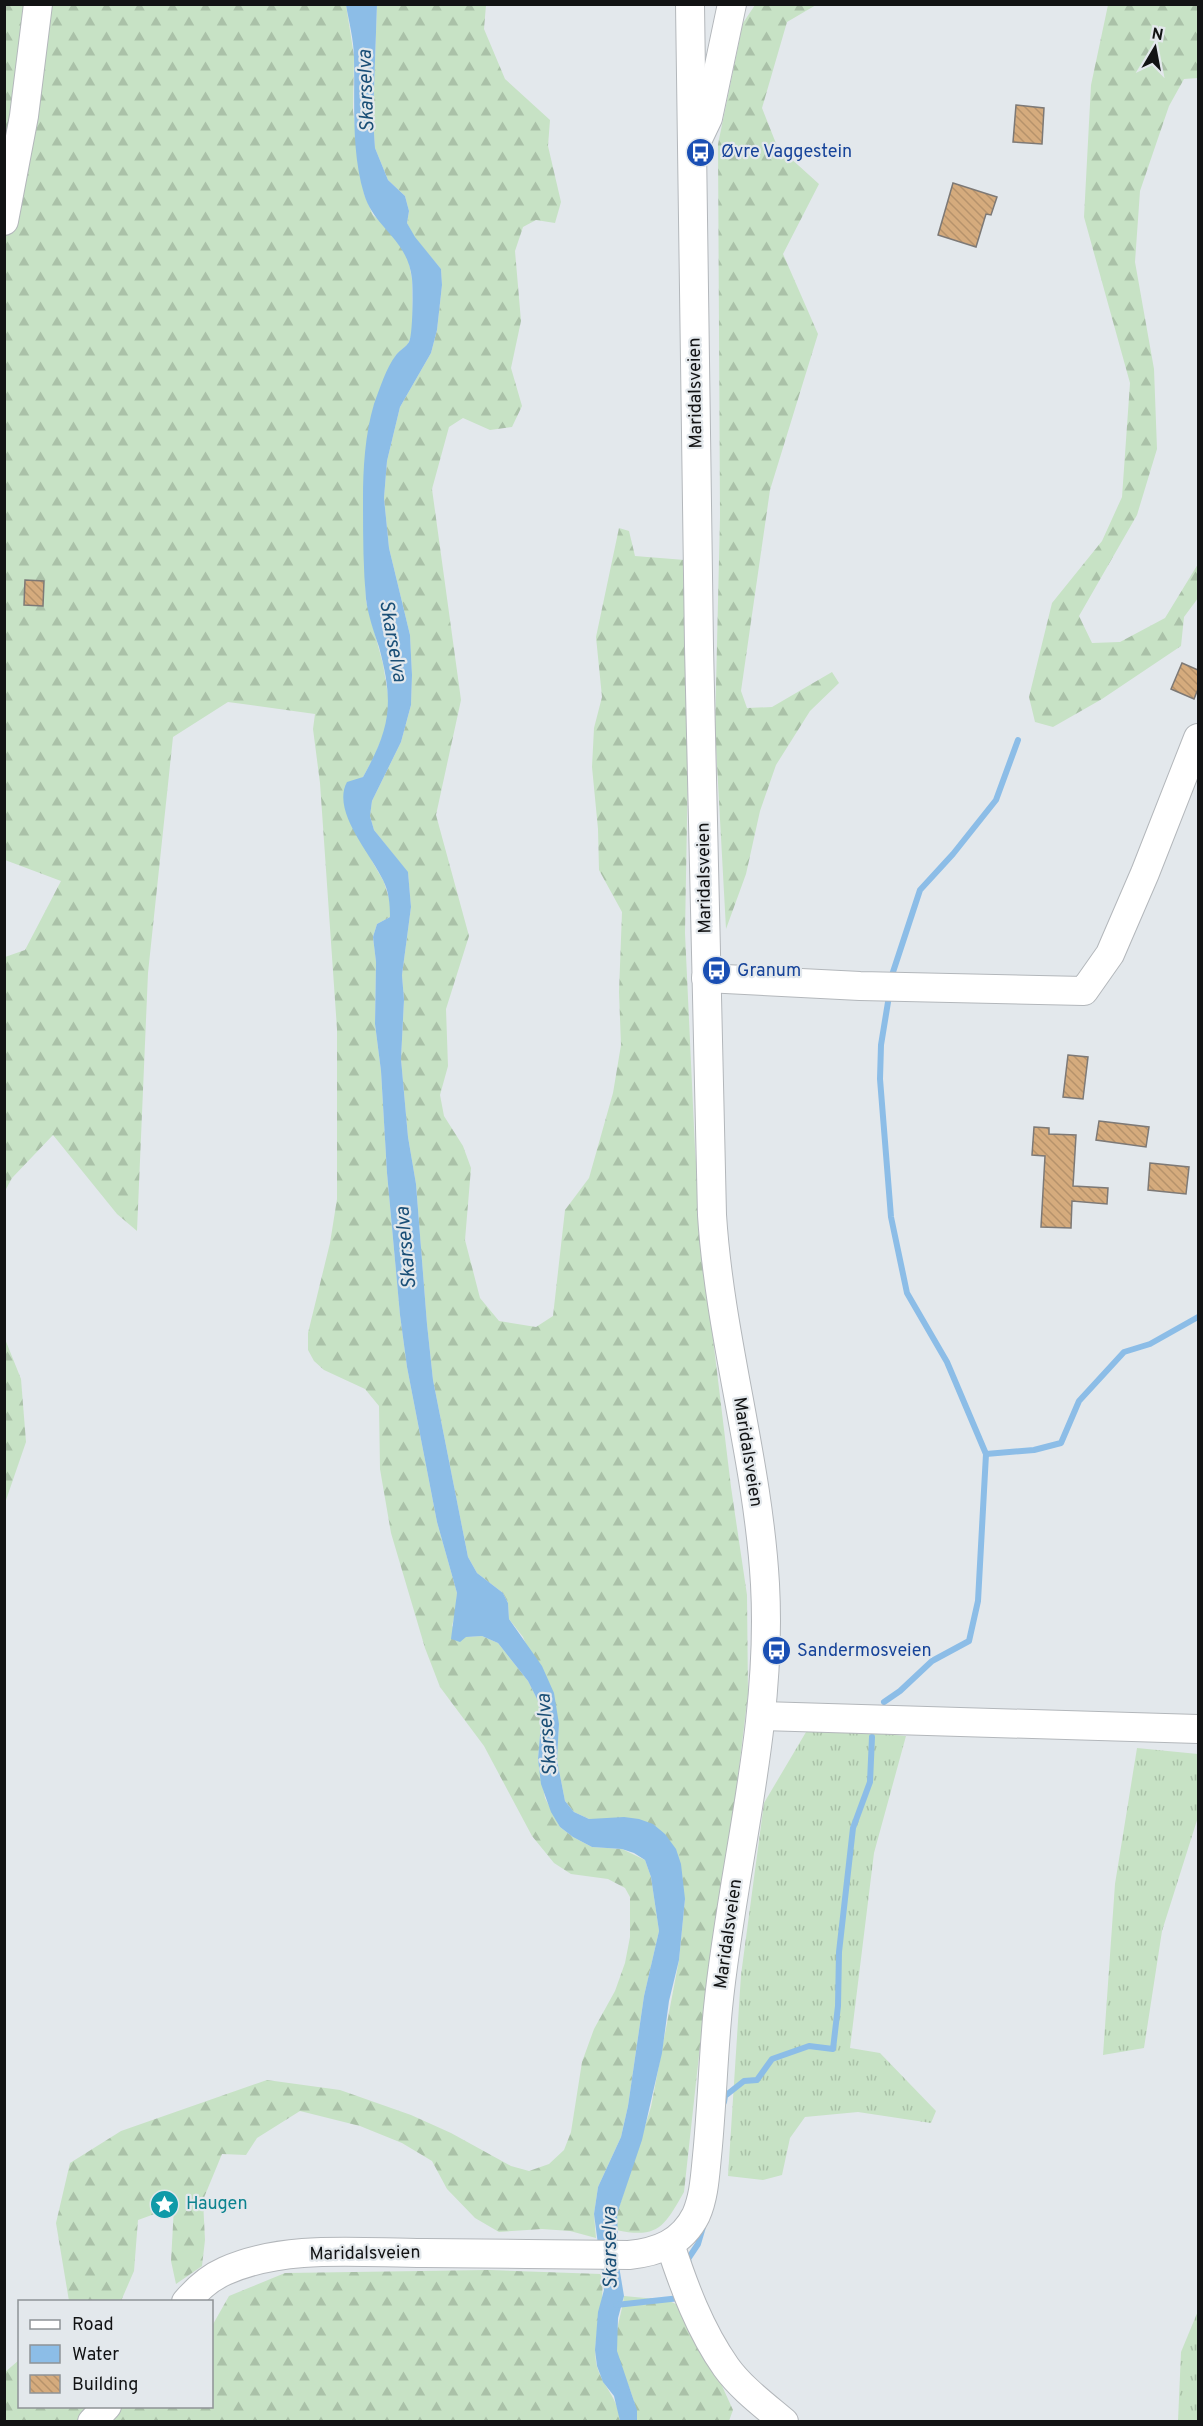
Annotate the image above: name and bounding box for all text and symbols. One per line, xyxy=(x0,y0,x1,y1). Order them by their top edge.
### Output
north arrow xyxy=(1125,18,1185,78)
text: N xyxy=(1150,24,1165,46)
water label: Skarselva xyxy=(353,48,381,133)
bus stop icon: Øvre Vaggestein xyxy=(684,136,716,168)
place label: Øvre Vaggestein xyxy=(721,141,852,164)
street label: Maridalsveien xyxy=(684,337,708,449)
water label: Skarselva xyxy=(372,598,412,685)
street label: Maridalsveien xyxy=(693,822,717,934)
bus stop icon: Granum xyxy=(700,955,732,987)
place label: Granum xyxy=(737,960,801,983)
water label: Skarselva xyxy=(390,1205,424,1290)
street label: Maridalsveien xyxy=(727,1395,767,1509)
bus stop icon: Sandermosveien xyxy=(760,1635,792,1667)
place label: Sandermosveien xyxy=(797,1640,932,1663)
water label: Skarselva xyxy=(531,1692,565,1777)
street label: Maridalsveien xyxy=(710,1877,748,1991)
place icon: Haugen xyxy=(149,2188,181,2220)
place label: Haugen xyxy=(186,2193,248,2216)
water label: Skarselva xyxy=(597,2206,625,2290)
street label: Maridalsveien xyxy=(309,2242,421,2266)
legend xyxy=(18,2300,213,2408)
text: Road xyxy=(72,2314,114,2337)
text: Water xyxy=(72,2344,119,2367)
text: Building xyxy=(72,2374,138,2397)

